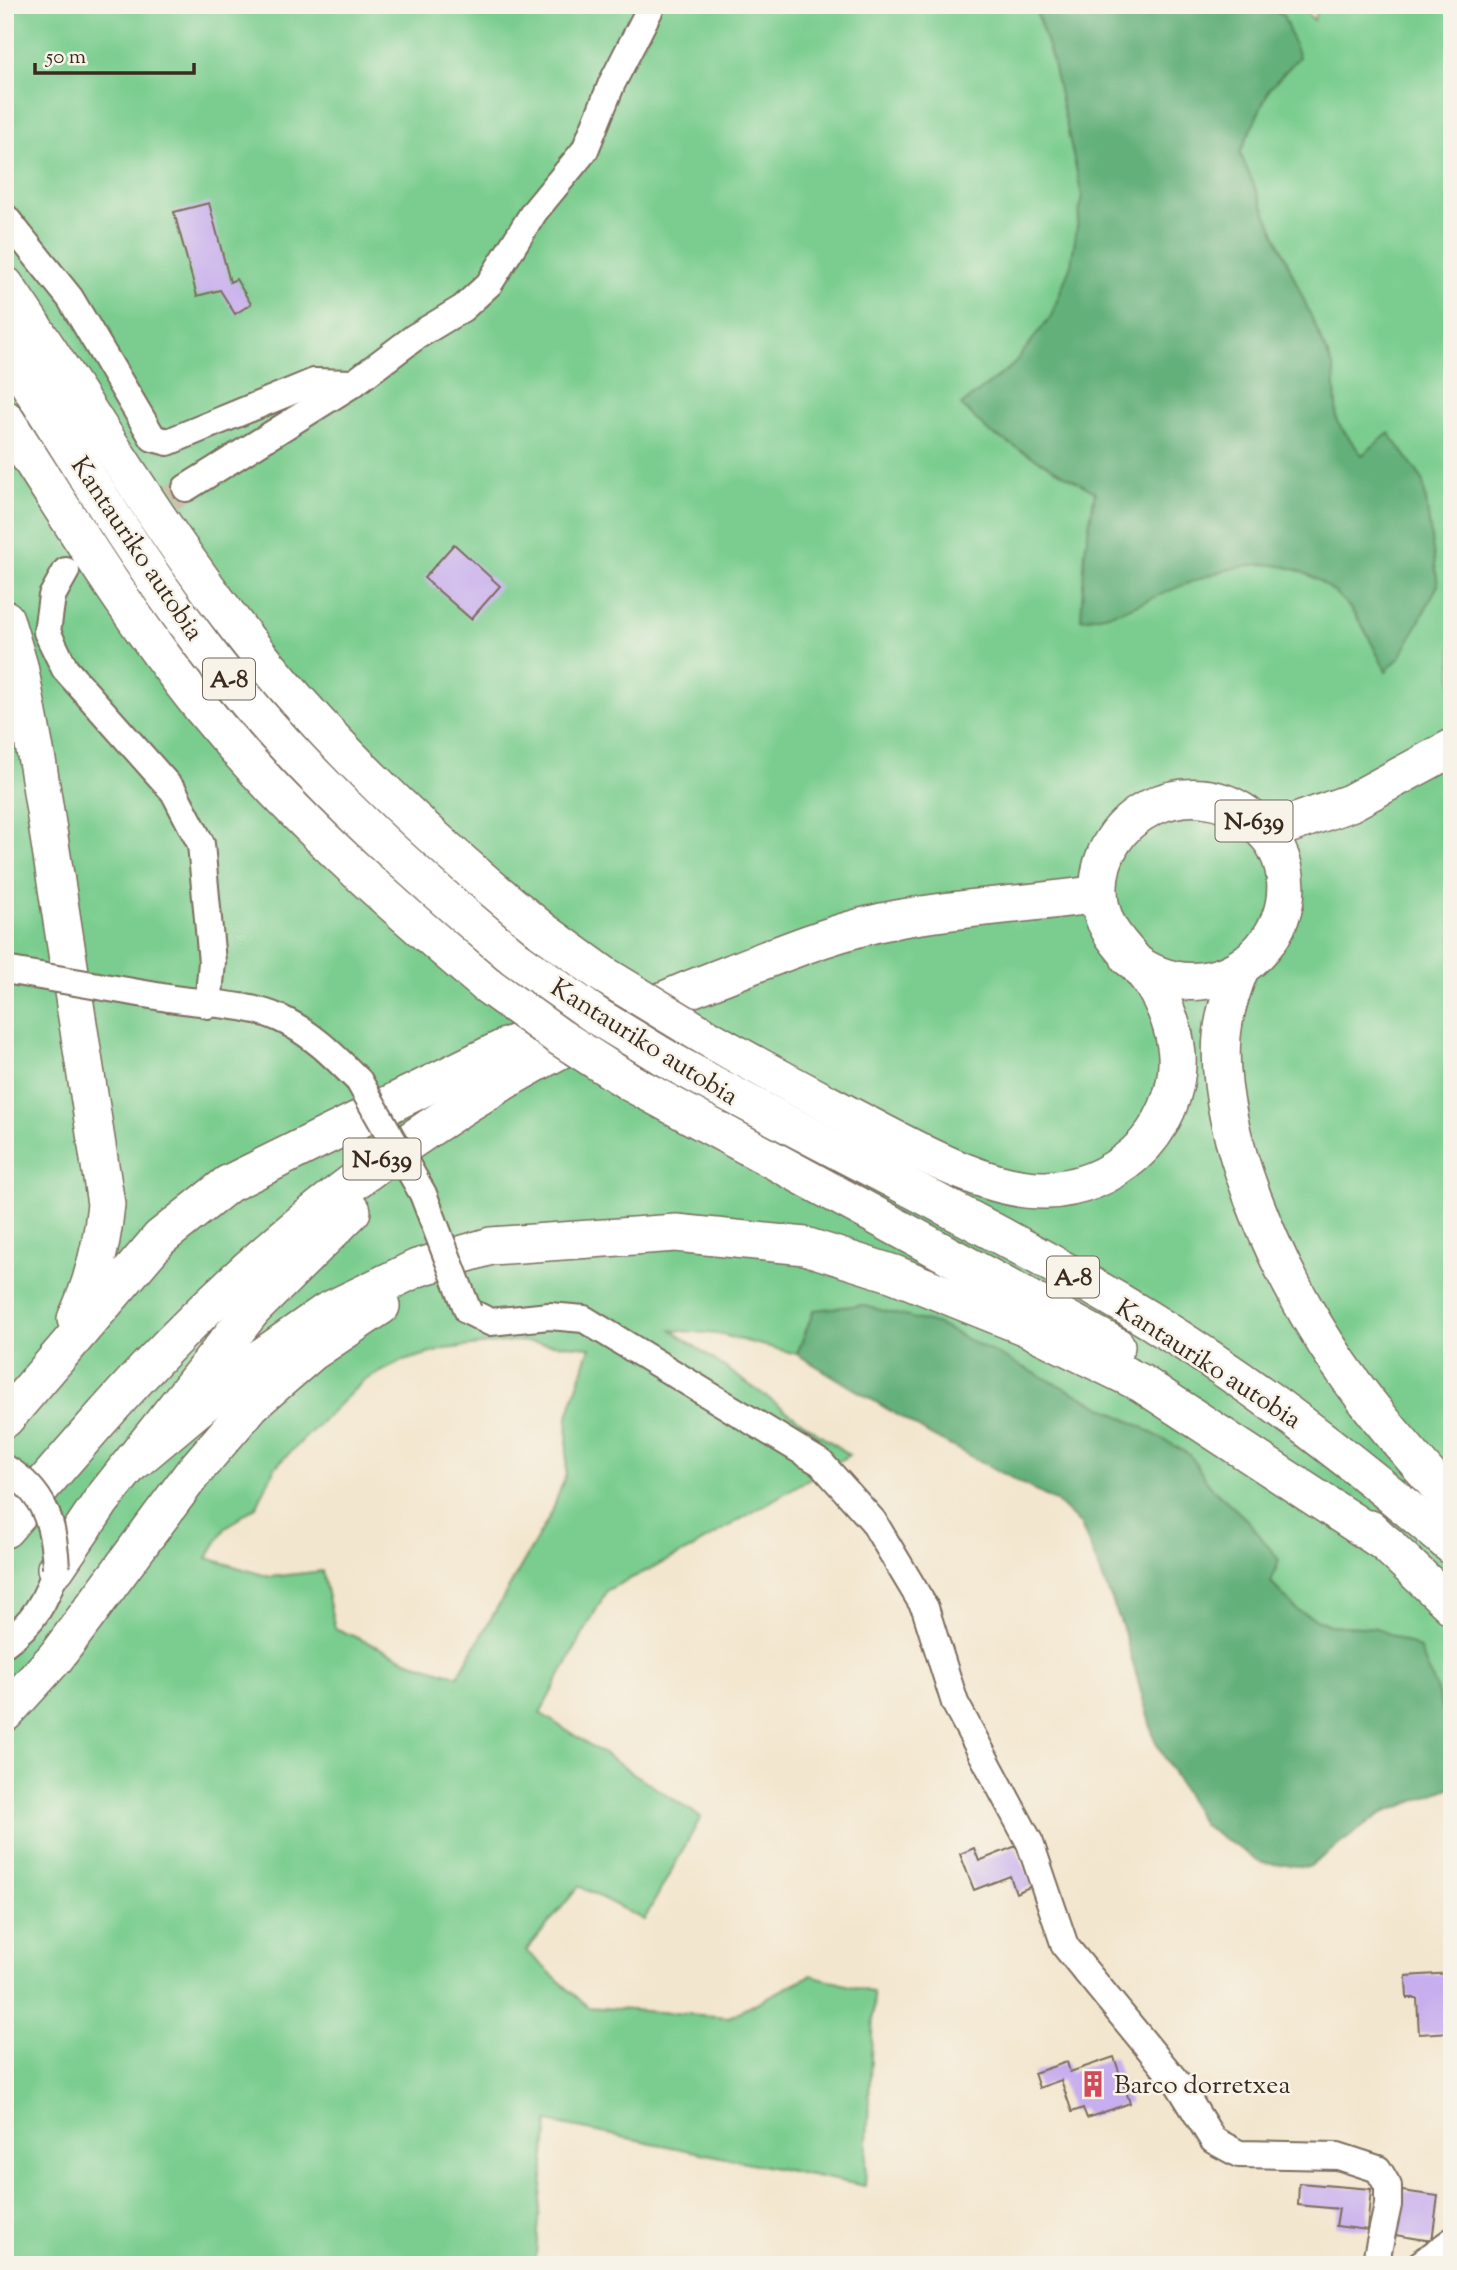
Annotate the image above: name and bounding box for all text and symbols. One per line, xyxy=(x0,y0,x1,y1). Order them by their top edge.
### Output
scale bar xyxy=(35,32,194,76)
text: 50 m xyxy=(45,43,86,73)
street label: Kantauriko autobia xyxy=(60,450,211,649)
road number: A-8 xyxy=(203,658,255,700)
road number: N-639 xyxy=(1216,800,1292,842)
street label: Kantauriko autobia xyxy=(543,970,745,1116)
road number: N-639 xyxy=(344,1139,420,1180)
road number: A-8 xyxy=(1047,1256,1099,1297)
street label: Kantauriko autobia xyxy=(1107,1291,1308,1439)
place label: Barco dorretxea xyxy=(1114,2068,1290,2105)
building icon: Barco dorretxea xyxy=(1078,2069,1108,2099)

